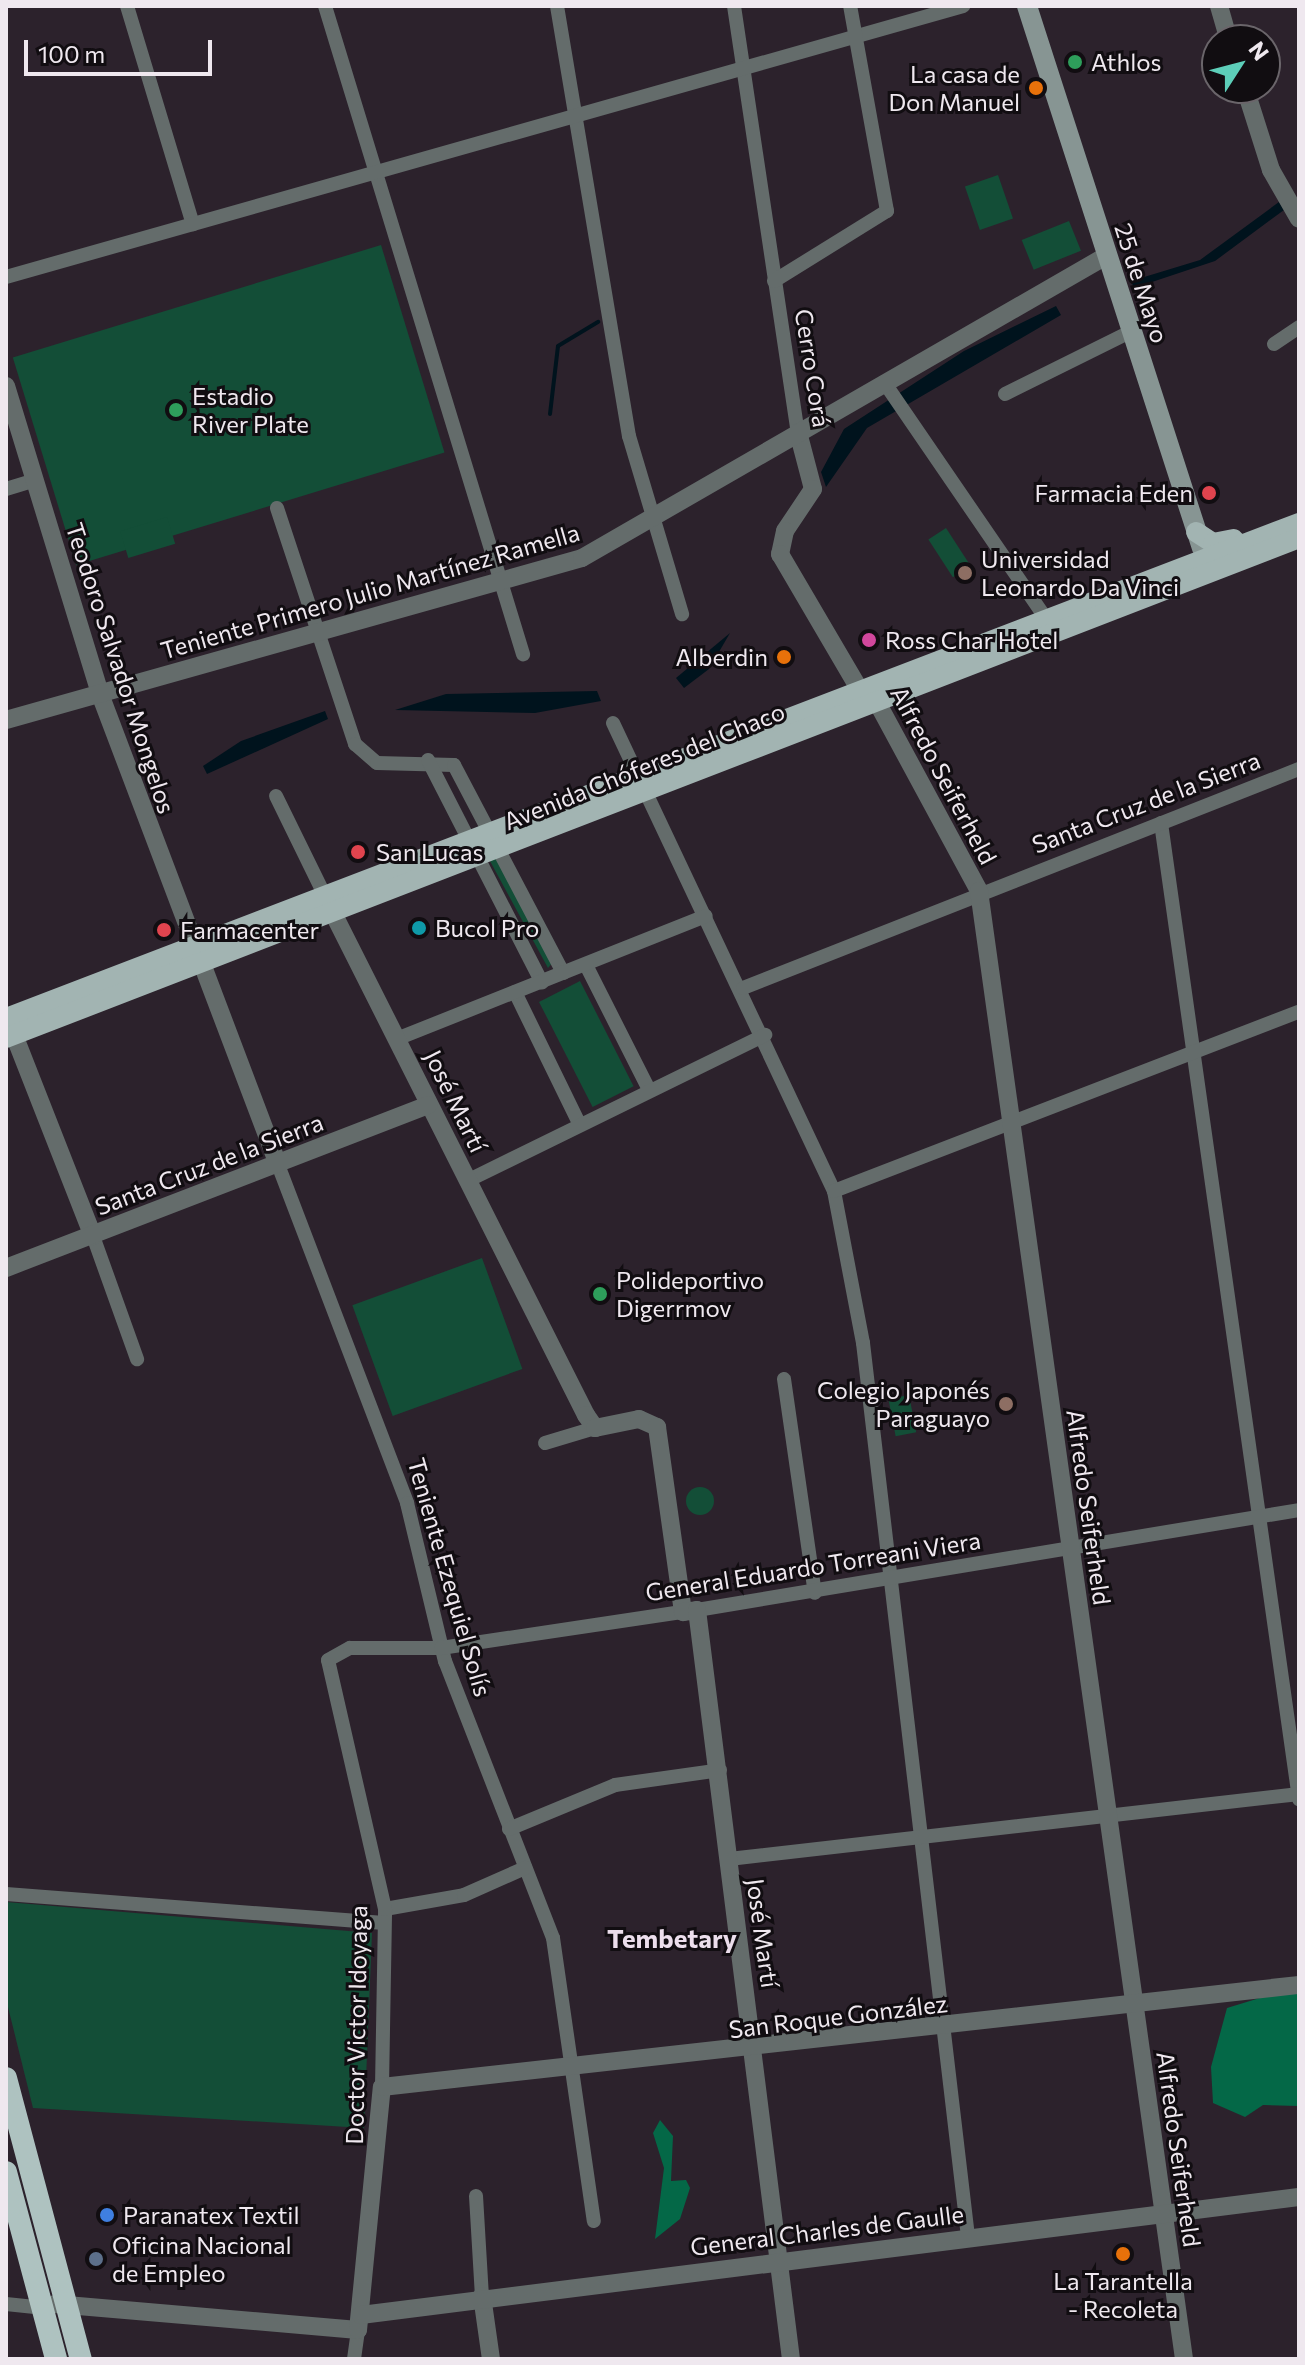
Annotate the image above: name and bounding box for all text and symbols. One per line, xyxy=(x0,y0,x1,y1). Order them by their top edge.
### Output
scale bar xyxy=(28,24,216,74)
north arrow xyxy=(1201,24,1281,104)
text: N xyxy=(1243,36,1275,65)
text: 100 m xyxy=(38,39,105,68)
place label: Athlos xyxy=(1091,48,1161,76)
marker: Athlos xyxy=(1066,53,1084,71)
place label: La casa de Don Manuel xyxy=(888,60,1020,116)
marker: La casa de Don Manuel xyxy=(1027,79,1045,97)
street label: 25 de Mayo xyxy=(1109,220,1175,346)
street label: Cerro Corá xyxy=(789,307,837,429)
place label: Estadio River Plate xyxy=(192,382,309,438)
marker: Estadio River Plate xyxy=(167,401,185,419)
place label: Farmacia Eden xyxy=(1034,479,1193,507)
marker: Farmacia Eden xyxy=(1200,484,1218,502)
street label: Teniente Primero Julio Martínez Ramella xyxy=(157,517,583,665)
street label: Teodoro Salvador Mongelos xyxy=(60,519,182,817)
place label: Universidad Leonardo Da Vinci xyxy=(981,545,1179,601)
marker: Universidad Leonardo Da Vinci xyxy=(956,564,974,582)
place label: Ross Char Hotel xyxy=(885,626,1058,654)
marker: Ross Char Hotel xyxy=(860,631,878,649)
place label: Alberdin xyxy=(676,643,768,671)
marker: Alberdin xyxy=(775,648,793,666)
street label: Alfredo Seiferheld xyxy=(885,681,1003,869)
street label: Avenida Chóferes del Chaco xyxy=(499,696,789,836)
street label: Santa Cruz de la Sierra xyxy=(1028,745,1264,859)
place label: San Lucas xyxy=(376,838,483,866)
marker: San Lucas xyxy=(347,841,369,863)
place label: Bucol Pro xyxy=(435,914,539,942)
place label: Farmacenter xyxy=(180,916,319,944)
marker: Bucol Pro xyxy=(410,919,428,937)
marker: Farmacenter xyxy=(155,921,173,939)
street label: José Martí xyxy=(419,1045,493,1157)
street label: Santa Cruz de la Sierra xyxy=(91,1107,327,1221)
place label: Polideportivo Digerrmov xyxy=(616,1266,764,1322)
marker: Polideportivo Digerrmov xyxy=(591,1285,609,1303)
place label: Colegio Japonés Paraguayo xyxy=(817,1376,990,1432)
marker: Colegio Japonés Paraguayo xyxy=(997,1395,1015,1413)
street label: Alfredo Seiferheld xyxy=(1061,1407,1117,1607)
street label: Teniente Ezequiel Solís xyxy=(402,1454,498,1700)
street label: General Eduardo Torreani Viera xyxy=(643,1525,983,1607)
street label: José Martí xyxy=(741,1876,785,1990)
street label: Doctor Victor Idoyaga xyxy=(340,1905,372,2145)
district label: Tembetary xyxy=(607,1922,737,1954)
street label: San Roque González xyxy=(727,1988,949,2044)
street label: Alfredo Seiferheld xyxy=(1151,2049,1207,2249)
street label: General Charles de Gaulle xyxy=(689,2199,965,2261)
place label: Paranatex Textil xyxy=(123,2201,300,2229)
marker: Paranatex Textil xyxy=(98,2206,116,2224)
place label: Oficina Nacional de Empleo xyxy=(112,2231,292,2287)
marker: La Tarantella - Recoleta xyxy=(1114,2245,1132,2263)
marker: Oficina Nacional de Empleo xyxy=(87,2250,105,2268)
place label: La Tarantella - Recoleta xyxy=(1053,2267,1193,2323)

